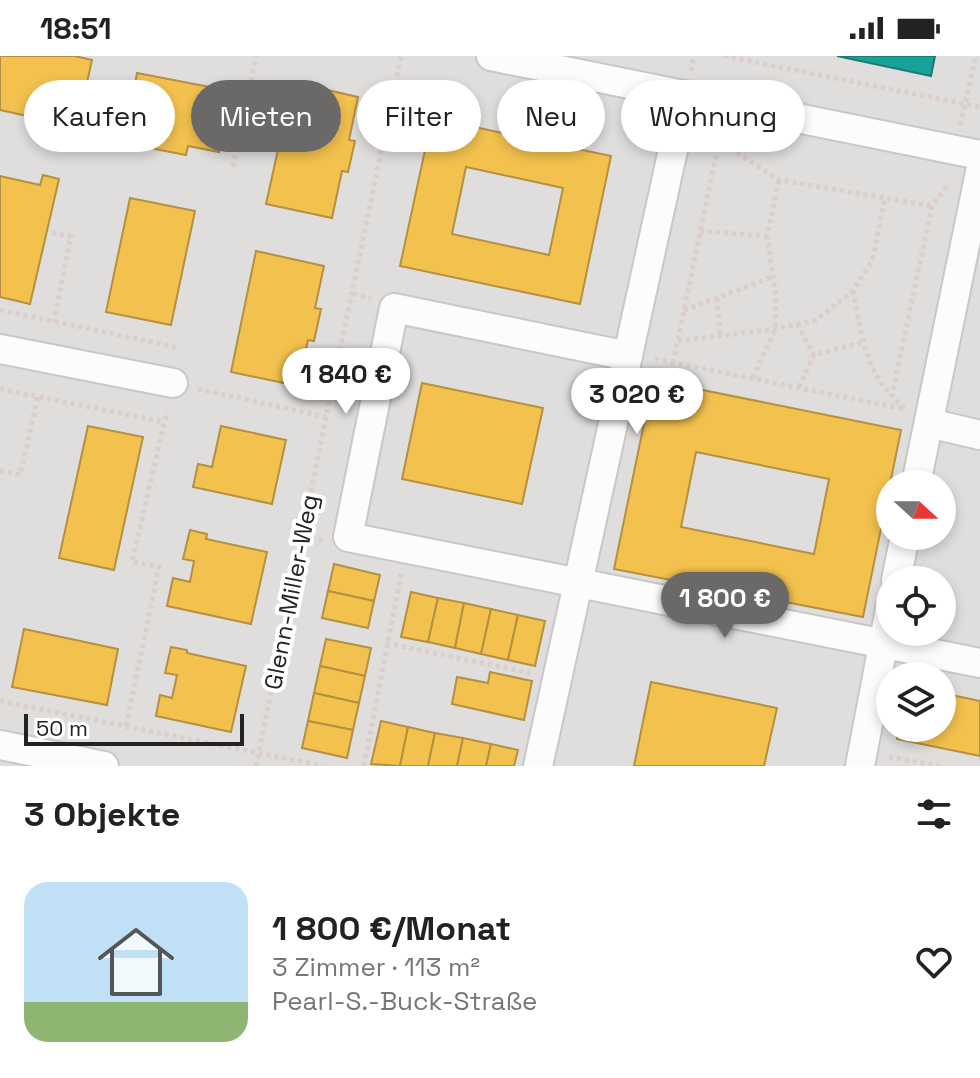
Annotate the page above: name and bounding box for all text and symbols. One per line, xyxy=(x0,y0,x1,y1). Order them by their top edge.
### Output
text: 18:51 xyxy=(40,9,112,48)
chip: Kaufen xyxy=(24,80,175,152)
chip: Mieten xyxy=(191,80,341,152)
chip: Filter xyxy=(357,80,481,152)
chip: Neu xyxy=(497,80,605,152)
chip: Wohnung xyxy=(621,80,805,152)
pin: 1 840 € xyxy=(272,348,420,416)
text: 1 840 € xyxy=(300,357,392,391)
pin: 3 020 € xyxy=(563,368,711,436)
text: 3 020 € xyxy=(589,377,685,411)
north arrow xyxy=(876,470,956,550)
map controls xyxy=(876,470,956,742)
street label: Glenn-Miller-Weg xyxy=(257,492,325,692)
button: locate xyxy=(876,566,956,646)
pin: 1 800 € xyxy=(651,572,799,640)
text: 1 800 € xyxy=(679,581,771,615)
button: layers xyxy=(876,662,956,742)
scale bar xyxy=(24,710,244,746)
text: 50 m xyxy=(36,714,88,742)
icon: filters xyxy=(912,792,956,836)
text: 3 Objekte xyxy=(24,793,180,836)
text: 1 800 €/Monat xyxy=(272,907,511,950)
icon: home xyxy=(88,914,184,1010)
icon: heart xyxy=(912,940,956,984)
text: 3 Zimmer · 113 m² xyxy=(272,950,480,984)
text: Pearl-S.-Buck-Straße xyxy=(272,984,538,1018)

